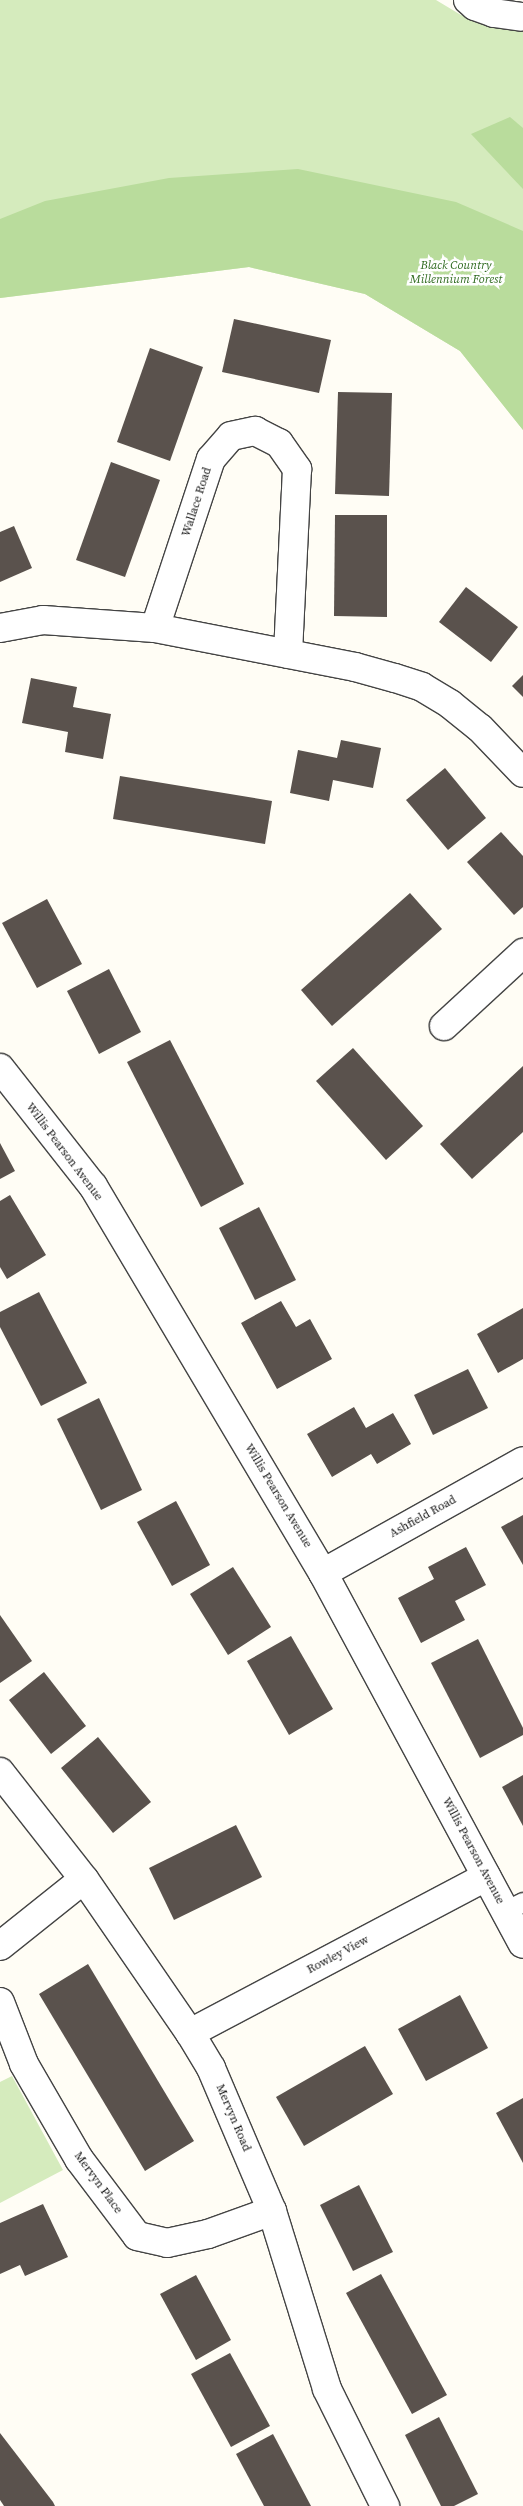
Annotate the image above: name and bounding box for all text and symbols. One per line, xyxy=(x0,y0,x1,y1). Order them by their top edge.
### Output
park label: Black Country Millennium Forest xyxy=(410,259,502,287)
street label: Wallace Road xyxy=(179,466,215,538)
street label: Willis Pearson Avenue xyxy=(23,1100,105,1204)
street label: Willis Pearson Avenue xyxy=(241,1441,315,1551)
street label: Ashfield Road xyxy=(387,1493,459,1541)
street label: Willis Pearson Avenue xyxy=(439,1795,507,1907)
street label: Rowley View xyxy=(305,1933,371,1977)
street label: Mervyn Road xyxy=(212,2082,254,2154)
street label: Mervyn Place xyxy=(71,2149,125,2217)

